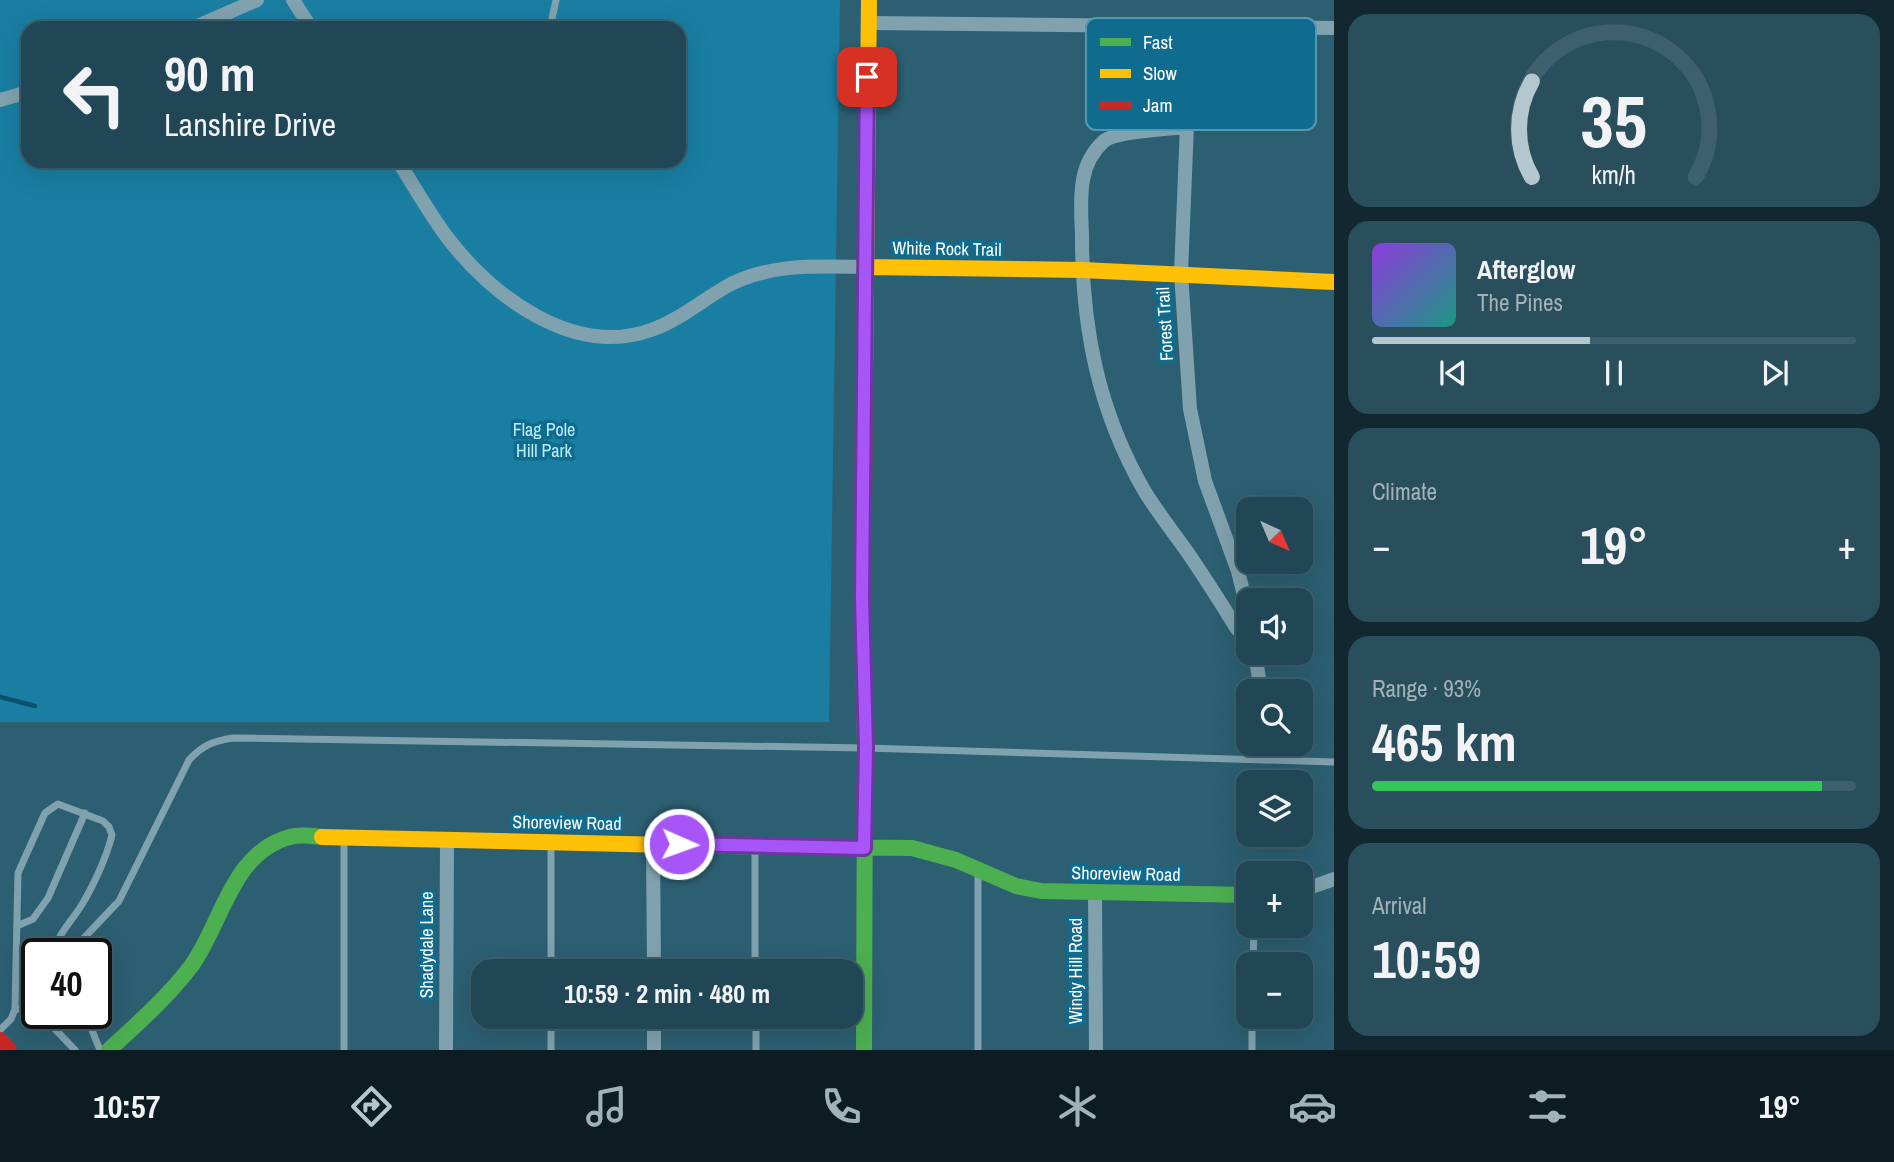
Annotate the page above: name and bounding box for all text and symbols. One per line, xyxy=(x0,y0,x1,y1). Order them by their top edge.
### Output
legend xyxy=(1086,18,1316,130)
text: Fast xyxy=(1143,29,1173,55)
text: 90 m xyxy=(164,40,256,106)
pin xyxy=(837,47,897,107)
icon: left xyxy=(49,49,140,140)
icon: arrive xyxy=(848,58,886,96)
text: Slow xyxy=(1143,60,1178,86)
text: 35 xyxy=(1581,72,1647,170)
text: Jam xyxy=(1143,92,1172,118)
text: Lanshire Drive xyxy=(164,103,336,146)
text: km/h xyxy=(1592,157,1636,191)
street label: White Rock Trail xyxy=(892,235,1002,262)
text: Afterglow xyxy=(1477,252,1575,287)
street label: Forest Trail xyxy=(1150,286,1179,362)
text: The Pines xyxy=(1477,287,1563,318)
icon: previous xyxy=(1434,354,1472,392)
icon: pause xyxy=(1595,354,1633,392)
icon: next xyxy=(1756,354,1794,392)
park label: Flag Pole Hill Park xyxy=(513,417,575,463)
text: Climate xyxy=(1372,476,1437,507)
north arrow xyxy=(1236,497,1312,574)
map controls xyxy=(1236,497,1313,1029)
text: 19° xyxy=(1580,510,1648,580)
text: − xyxy=(1372,520,1390,571)
text: + xyxy=(1838,520,1856,571)
button: sound xyxy=(1236,588,1313,665)
text: Range · 93% xyxy=(1372,673,1481,704)
button: search xyxy=(1236,679,1313,756)
text: 465 km xyxy=(1372,707,1517,777)
button: layers xyxy=(1236,770,1313,847)
position arrow xyxy=(642,807,716,881)
street label: Shoreview Road xyxy=(512,809,622,836)
street label: Shoreview Road xyxy=(1071,860,1181,887)
button: + xyxy=(1236,861,1313,938)
text: Arrival xyxy=(1372,890,1427,921)
street label: Shadydale Lane xyxy=(414,892,439,998)
street label: Windy Hill Road xyxy=(1063,918,1088,1024)
text: 10:59 xyxy=(1372,924,1481,994)
speed limit sign: 40 xyxy=(21,938,112,1029)
button: − xyxy=(1236,952,1313,1029)
text: 10:59 · 2 min · 480 m xyxy=(564,976,770,1011)
icon: directions xyxy=(347,1082,396,1131)
icon: music xyxy=(582,1082,631,1131)
icon: phone xyxy=(817,1082,866,1131)
icon: climate xyxy=(1053,1082,1102,1131)
icon: car xyxy=(1288,1082,1337,1131)
icon: filters xyxy=(1523,1082,1572,1131)
text: 10:57 xyxy=(93,1085,160,1128)
text: 19° xyxy=(1759,1085,1801,1128)

